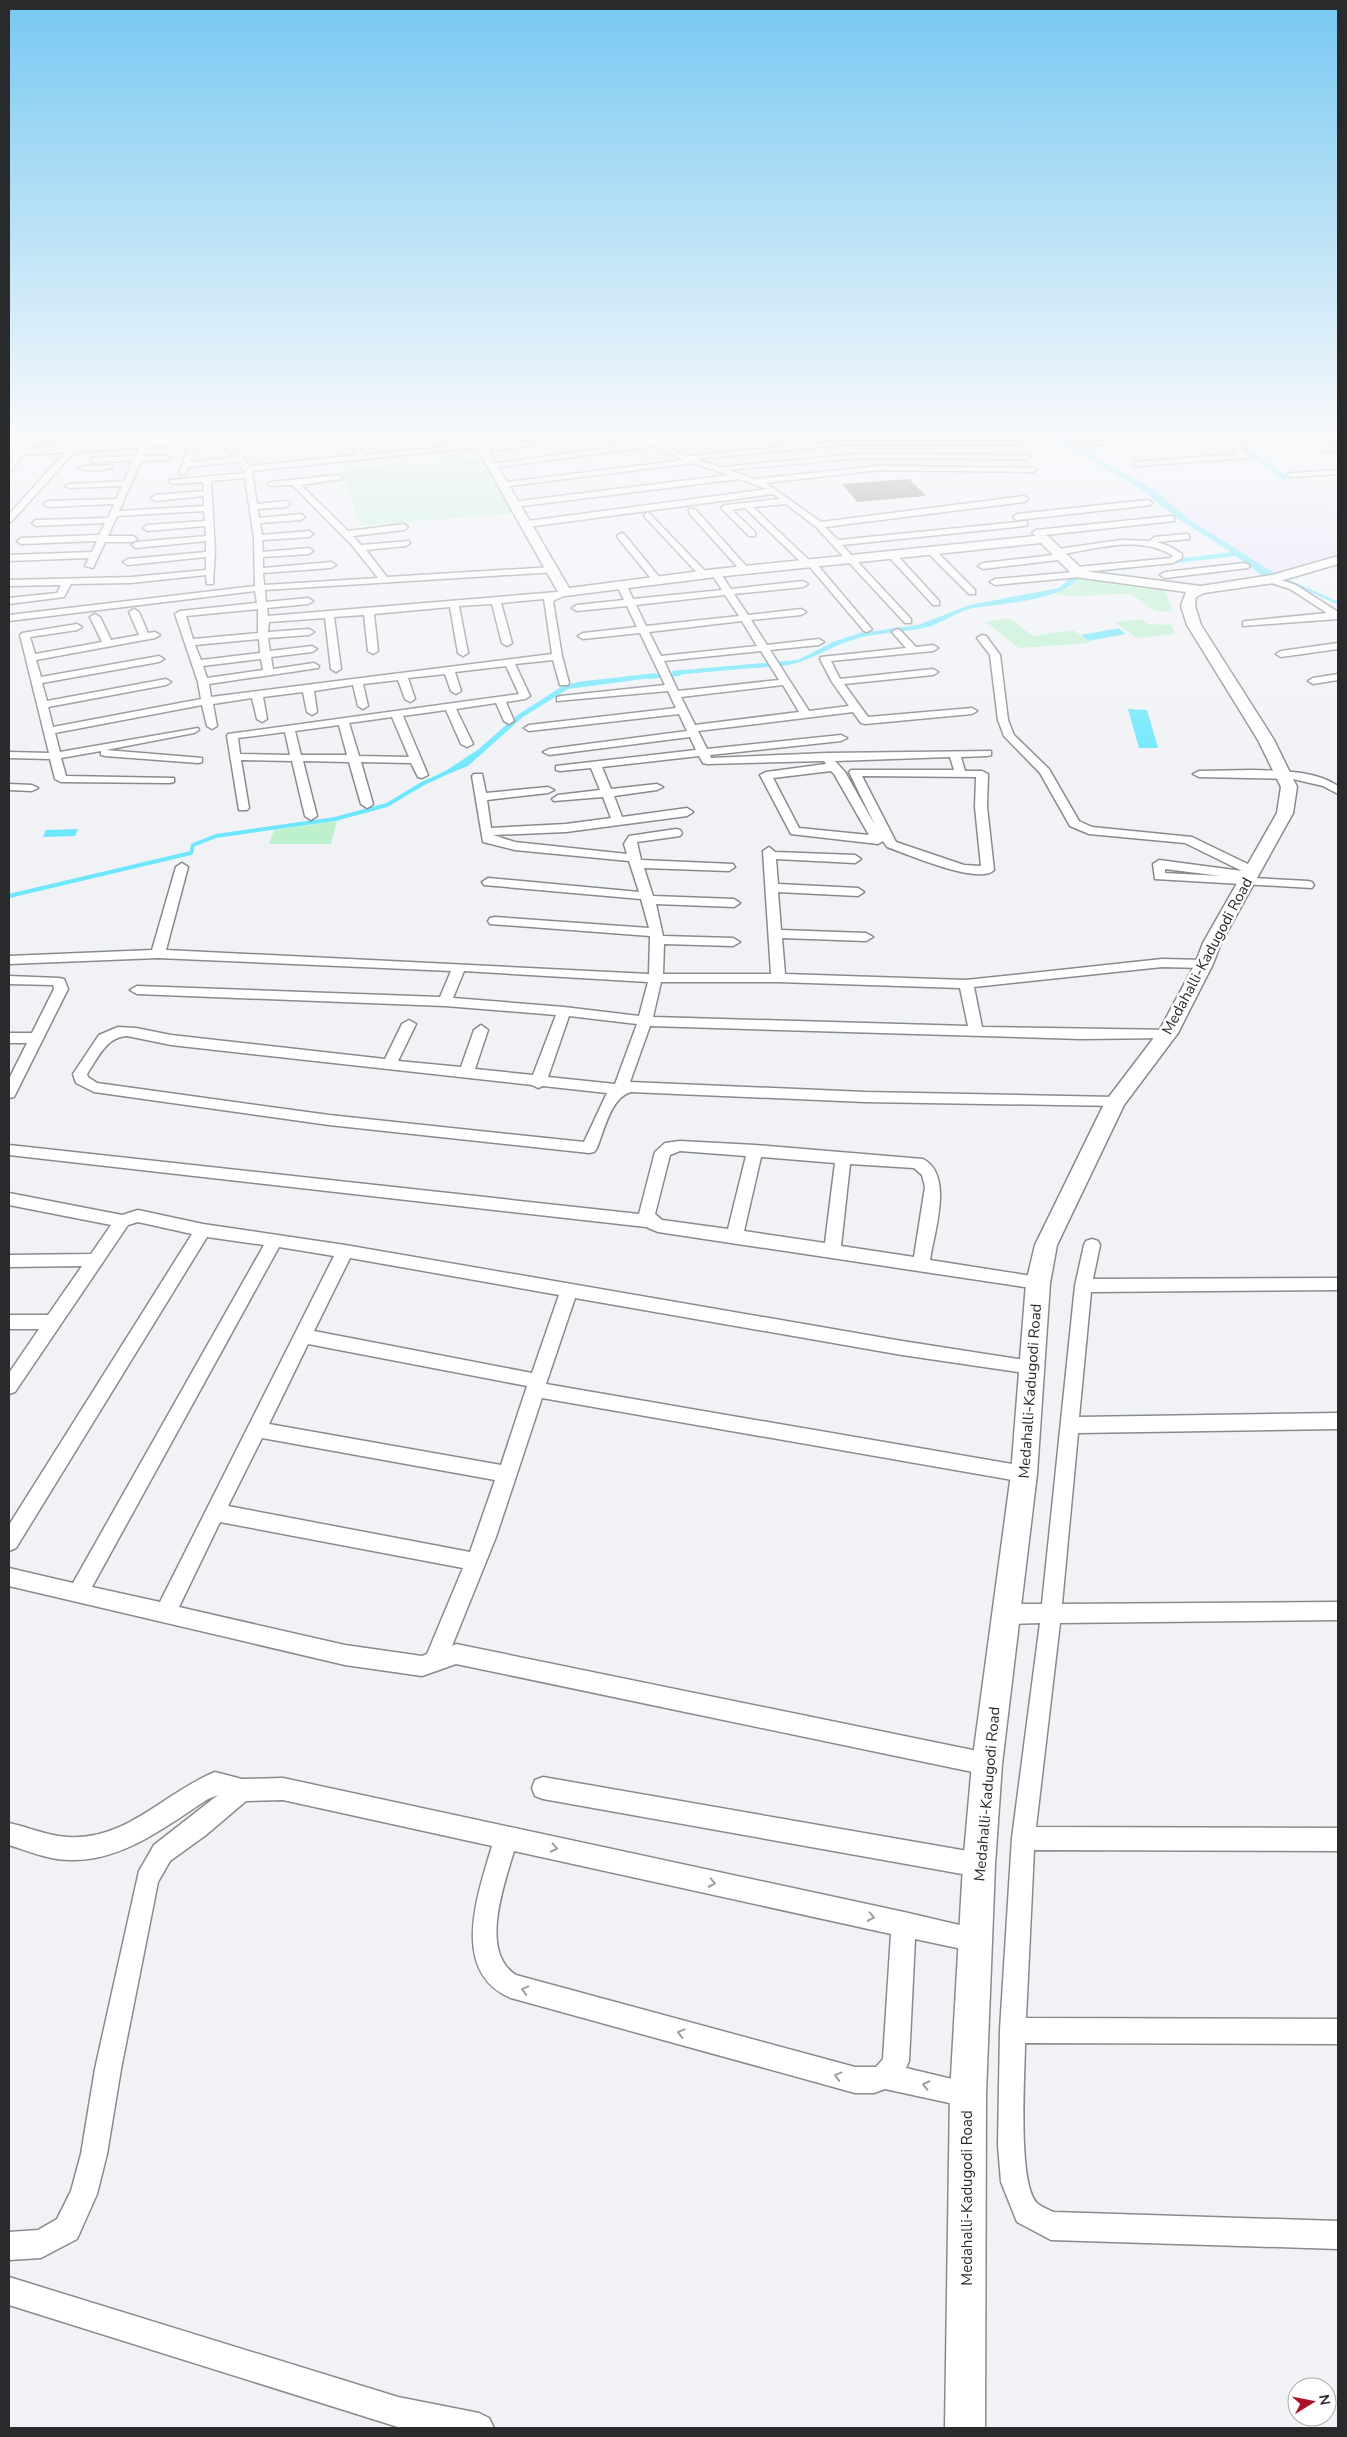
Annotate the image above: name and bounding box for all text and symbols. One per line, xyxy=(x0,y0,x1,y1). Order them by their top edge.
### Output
street label: Medahalli-Kadugodi Road xyxy=(1157,874,1257,1038)
street label: Medahalli-Kadugodi Road xyxy=(1014,1303,1046,1479)
street label: Medahalli-Kadugodi Road xyxy=(969,1706,1005,1882)
one-way arrow xyxy=(549,1842,558,1853)
one-way arrow xyxy=(708,1877,717,1888)
one-way arrow xyxy=(867,1911,876,1922)
one-way arrow xyxy=(520,1985,529,1996)
one-way arrow xyxy=(677,2028,686,2039)
one-way arrow xyxy=(834,2071,843,2082)
one-way arrow xyxy=(922,2080,931,2091)
street label: Medahalli-Kadugodi Road xyxy=(957,2110,977,2286)
north arrow xyxy=(1287,2377,1337,2427)
text: N xyxy=(1314,2393,1335,2407)

